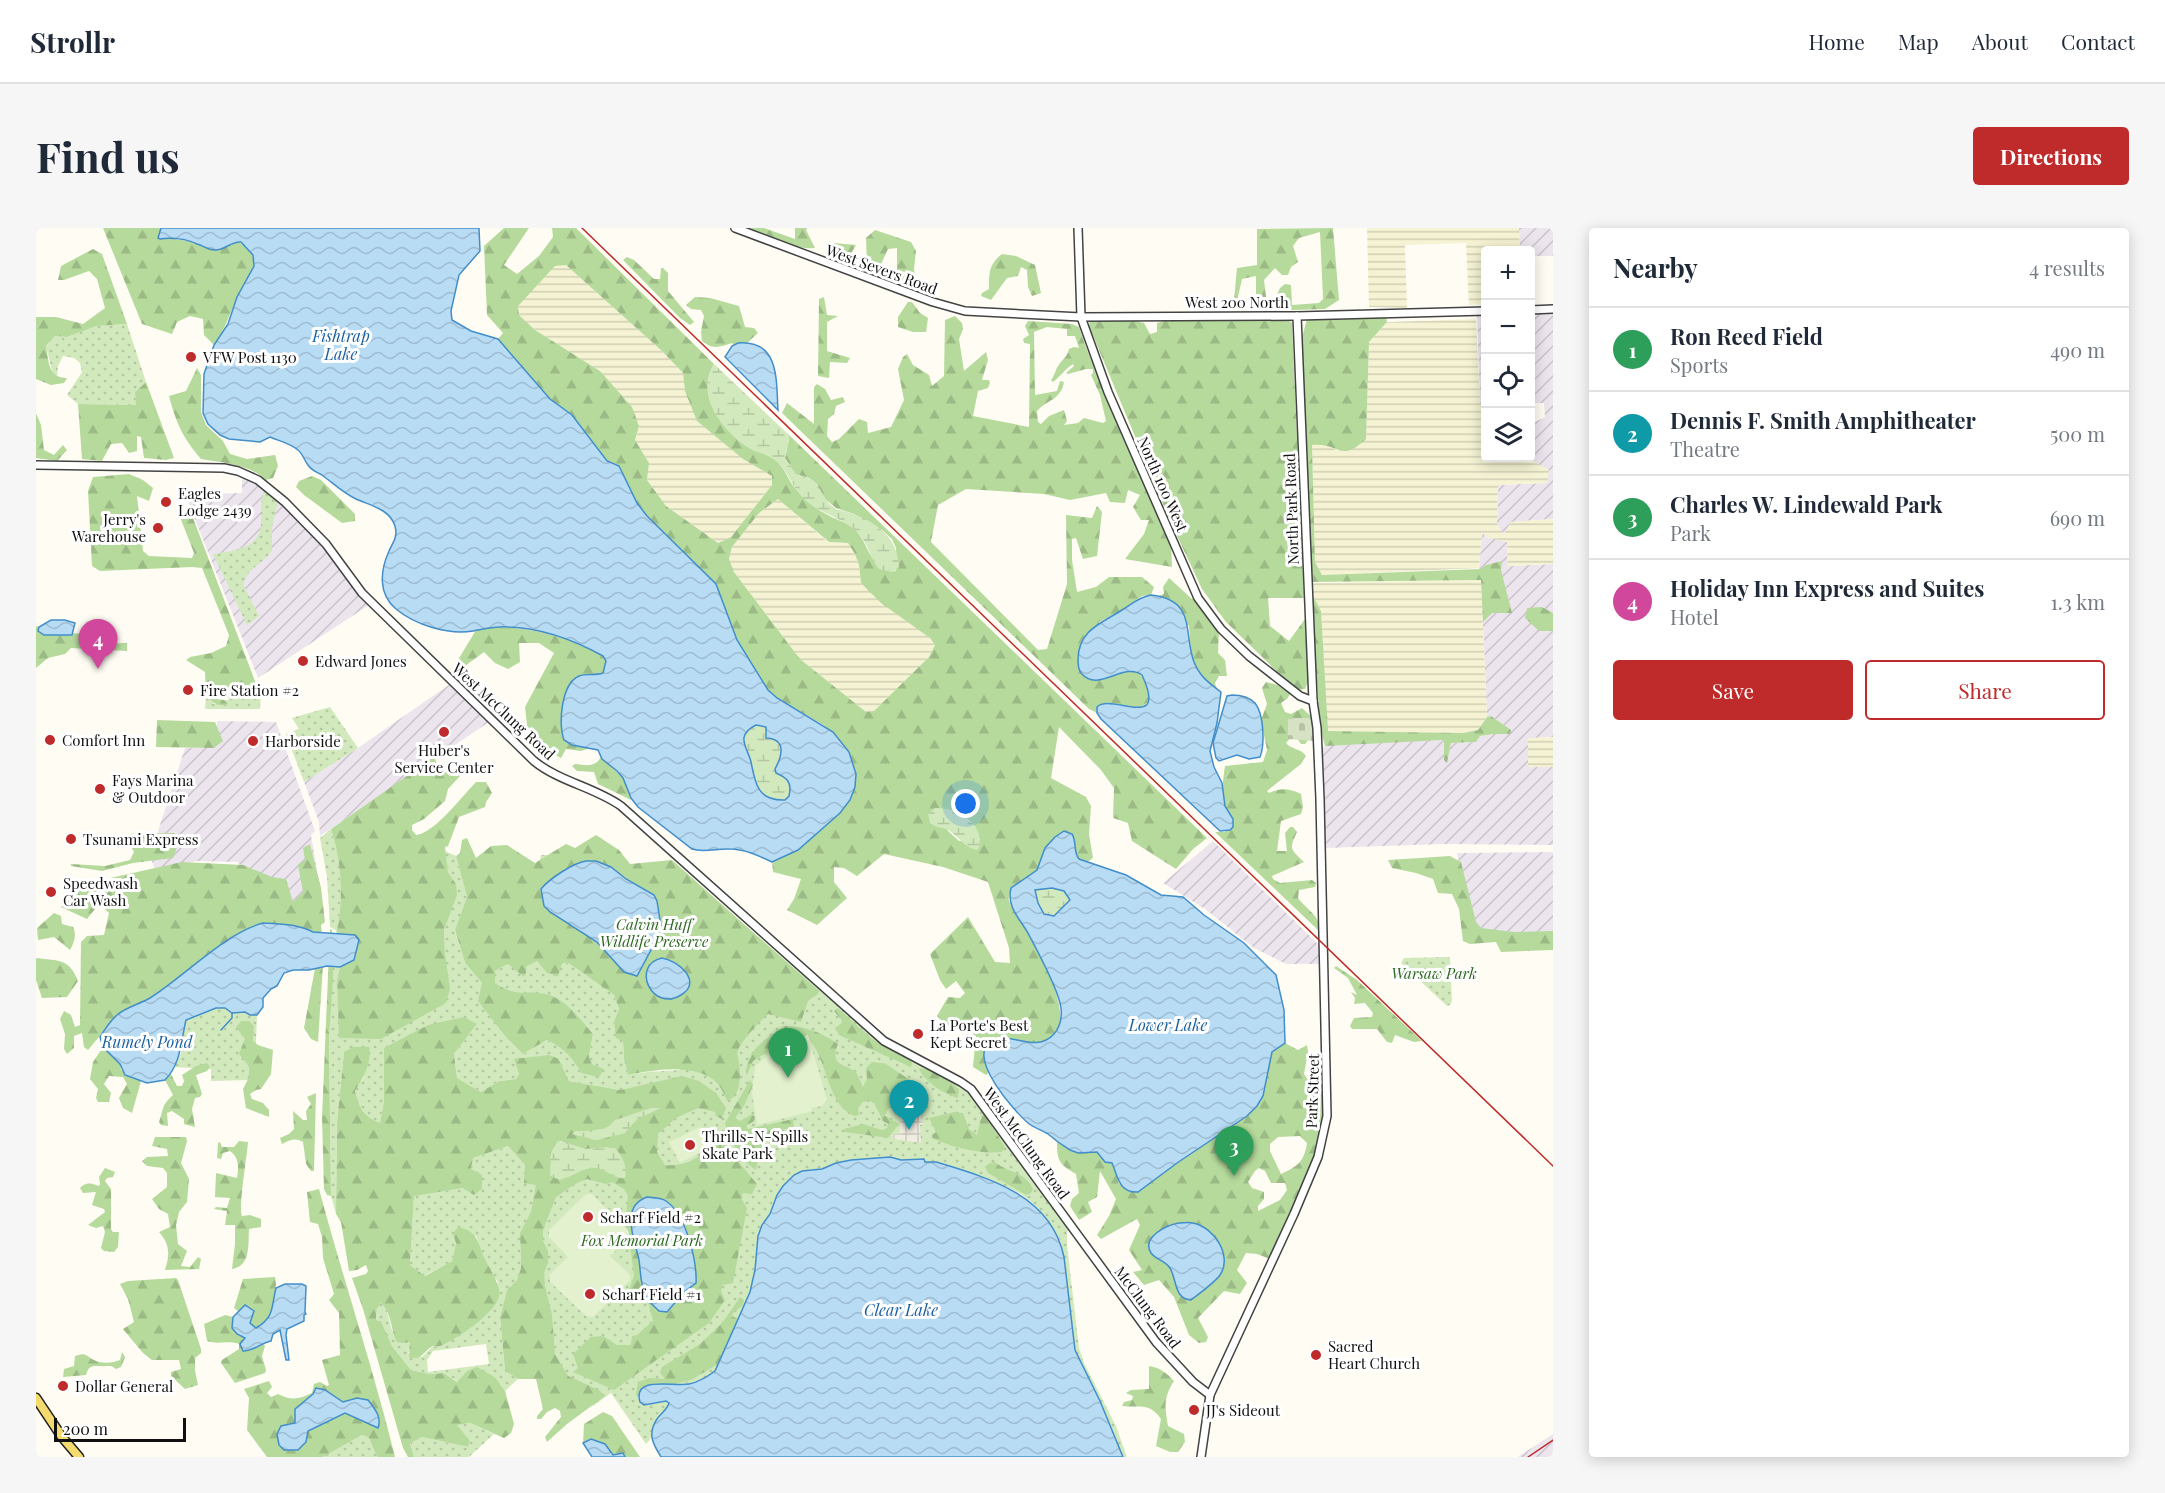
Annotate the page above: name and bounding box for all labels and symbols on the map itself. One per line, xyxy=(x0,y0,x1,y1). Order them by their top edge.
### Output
street label: West Severs Road xyxy=(823,239,941,299)
street label: West 200 North xyxy=(1184,292,1289,312)
water label: Fishtrap Lake xyxy=(311,325,370,364)
place label: VFW Post 1130 xyxy=(202,347,297,367)
marker: VFW Post 1130 xyxy=(184,350,198,364)
street label: North 100 West xyxy=(1133,433,1193,535)
street label: North Park Road xyxy=(1279,453,1303,565)
place label: Eagles Lodge 2439 xyxy=(178,483,252,520)
marker: Eagles Lodge 2439 xyxy=(159,495,173,509)
place label: Jerry's Warehouse xyxy=(71,509,146,546)
marker: Jerry's Warehouse xyxy=(151,521,165,535)
pin: 4 xyxy=(78,620,118,669)
place label: Edward Jones xyxy=(315,651,407,671)
marker: Edward Jones xyxy=(296,654,310,668)
street label: West McClung Road xyxy=(448,657,560,764)
place label: Fire Station #2 xyxy=(200,680,299,700)
marker: Fire Station #2 xyxy=(181,683,195,697)
marker: Huber's Service Center xyxy=(437,725,451,739)
place label: Comfort Inn xyxy=(62,730,145,750)
place label: Harborside xyxy=(265,731,341,751)
marker: Comfort Inn xyxy=(43,733,57,747)
marker: Harborside xyxy=(246,734,260,748)
place label: Huber's Service Center xyxy=(394,740,494,777)
place label: Fays Marina & Outdoor xyxy=(112,770,194,807)
marker: Fays Marina & Outdoor xyxy=(93,782,107,796)
your location xyxy=(951,789,980,818)
place label: Tsunami Express xyxy=(83,829,198,849)
marker: Tsunami Express xyxy=(64,832,78,846)
place label: Speedwash Car Wash xyxy=(63,873,138,910)
marker: Speedwash Car Wash xyxy=(44,885,58,899)
park label: Calvin Huff Wildlife Preserve xyxy=(600,914,709,951)
park label: Warsaw Park xyxy=(1391,963,1477,983)
water label: Lower Lake xyxy=(1128,1014,1207,1035)
place label: La Porte's Best Kept Secret xyxy=(930,1015,1029,1052)
marker: La Porte's Best Kept Secret xyxy=(911,1027,925,1041)
pin: 1 xyxy=(768,1028,807,1078)
water label: Rumely Pond xyxy=(101,1031,194,1052)
street label: Park Street xyxy=(1301,1053,1323,1129)
pin: 2 xyxy=(890,1080,928,1130)
street label: West McClung Road xyxy=(979,1082,1075,1203)
place label: Thrills-N-Spills Skate Park xyxy=(702,1126,808,1163)
pin: 3 xyxy=(1214,1126,1254,1176)
marker: Thrills-N-Spills Skate Park xyxy=(683,1138,697,1152)
place label: Scharf Field #2 xyxy=(600,1207,701,1227)
marker: Scharf Field #2 xyxy=(581,1210,595,1224)
park label: Fox Memorial Park xyxy=(580,1230,703,1250)
street label: McClung Road xyxy=(1111,1262,1186,1352)
place label: Scharf Field #1 xyxy=(602,1284,702,1304)
marker: Scharf Field #1 xyxy=(583,1287,597,1301)
water label: Clear Lake xyxy=(864,1299,938,1320)
place label: Sacred Heart Church xyxy=(1328,1336,1420,1373)
marker: Sacred Heart Church xyxy=(1309,1348,1323,1362)
place label: Dollar General xyxy=(75,1376,173,1396)
marker: Dollar General xyxy=(56,1379,70,1393)
place label: JJ's Sideout xyxy=(1205,1400,1281,1420)
marker: JJ's Sideout xyxy=(1187,1403,1201,1417)
scale bar xyxy=(54,1415,186,1442)

